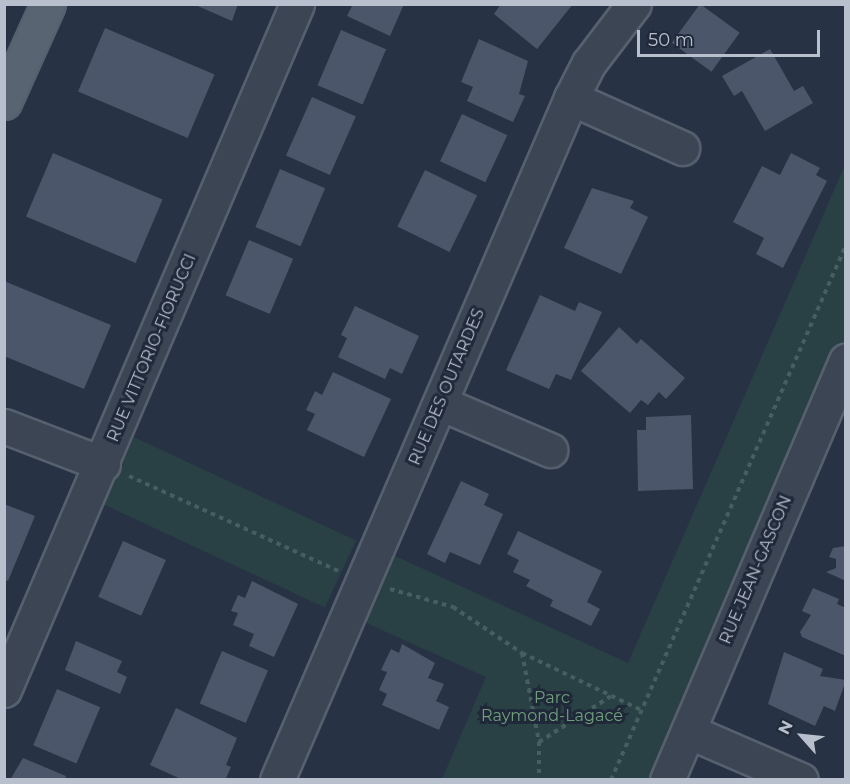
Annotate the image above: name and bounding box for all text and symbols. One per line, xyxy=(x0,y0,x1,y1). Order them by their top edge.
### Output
scale bar xyxy=(640,18,823,56)
text: 50 m xyxy=(648,29,694,51)
street label: RUE VITTORIO-FIORUCCI xyxy=(104,251,200,445)
street label: RUE DES OUTARDES xyxy=(405,306,489,468)
street label: RUE JEAN-GASCON xyxy=(716,493,796,647)
park label: Parc Raymond-Lagacé xyxy=(481,688,623,726)
north arrow xyxy=(772,706,832,766)
text: N xyxy=(774,718,797,738)

